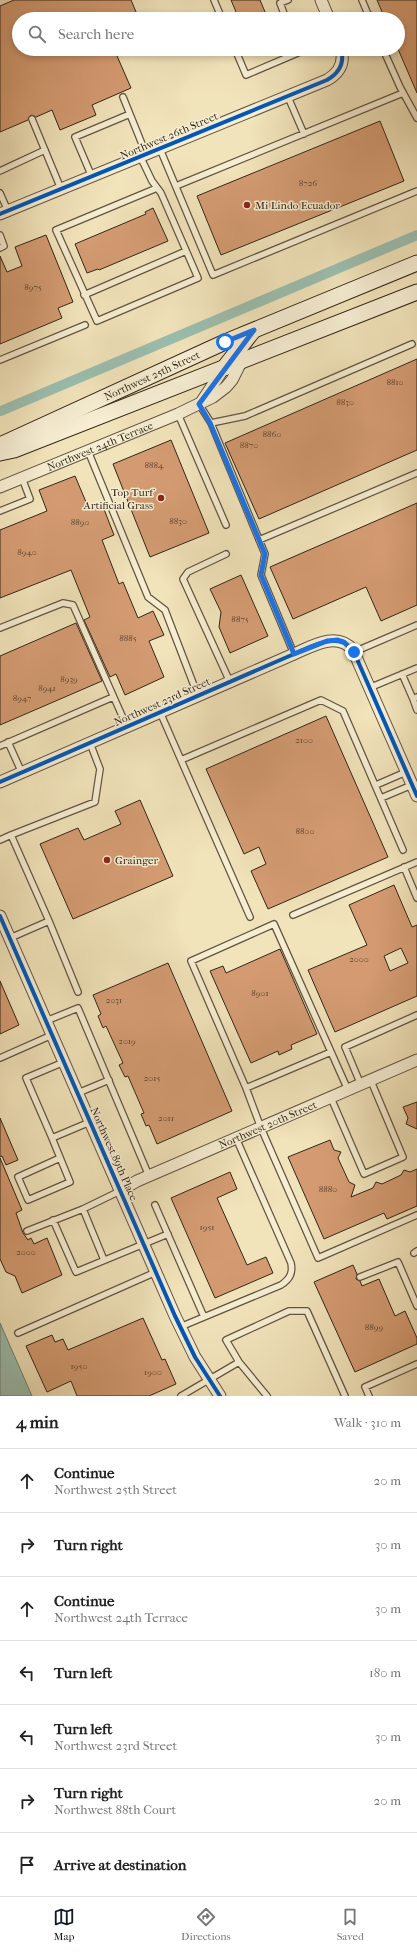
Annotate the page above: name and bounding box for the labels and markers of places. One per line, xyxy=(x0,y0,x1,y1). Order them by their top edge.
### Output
place label: Mi Lindo Ecuador xyxy=(255,199,340,212)
marker: Mi Lindo Ecuador xyxy=(242,200,252,210)
place label: Top Turf Artificial Grass xyxy=(83,486,155,512)
marker: Top Turf Artificial Grass xyxy=(156,493,166,503)
place label: Grainger xyxy=(115,854,159,867)
marker: Grainger xyxy=(102,855,112,865)

